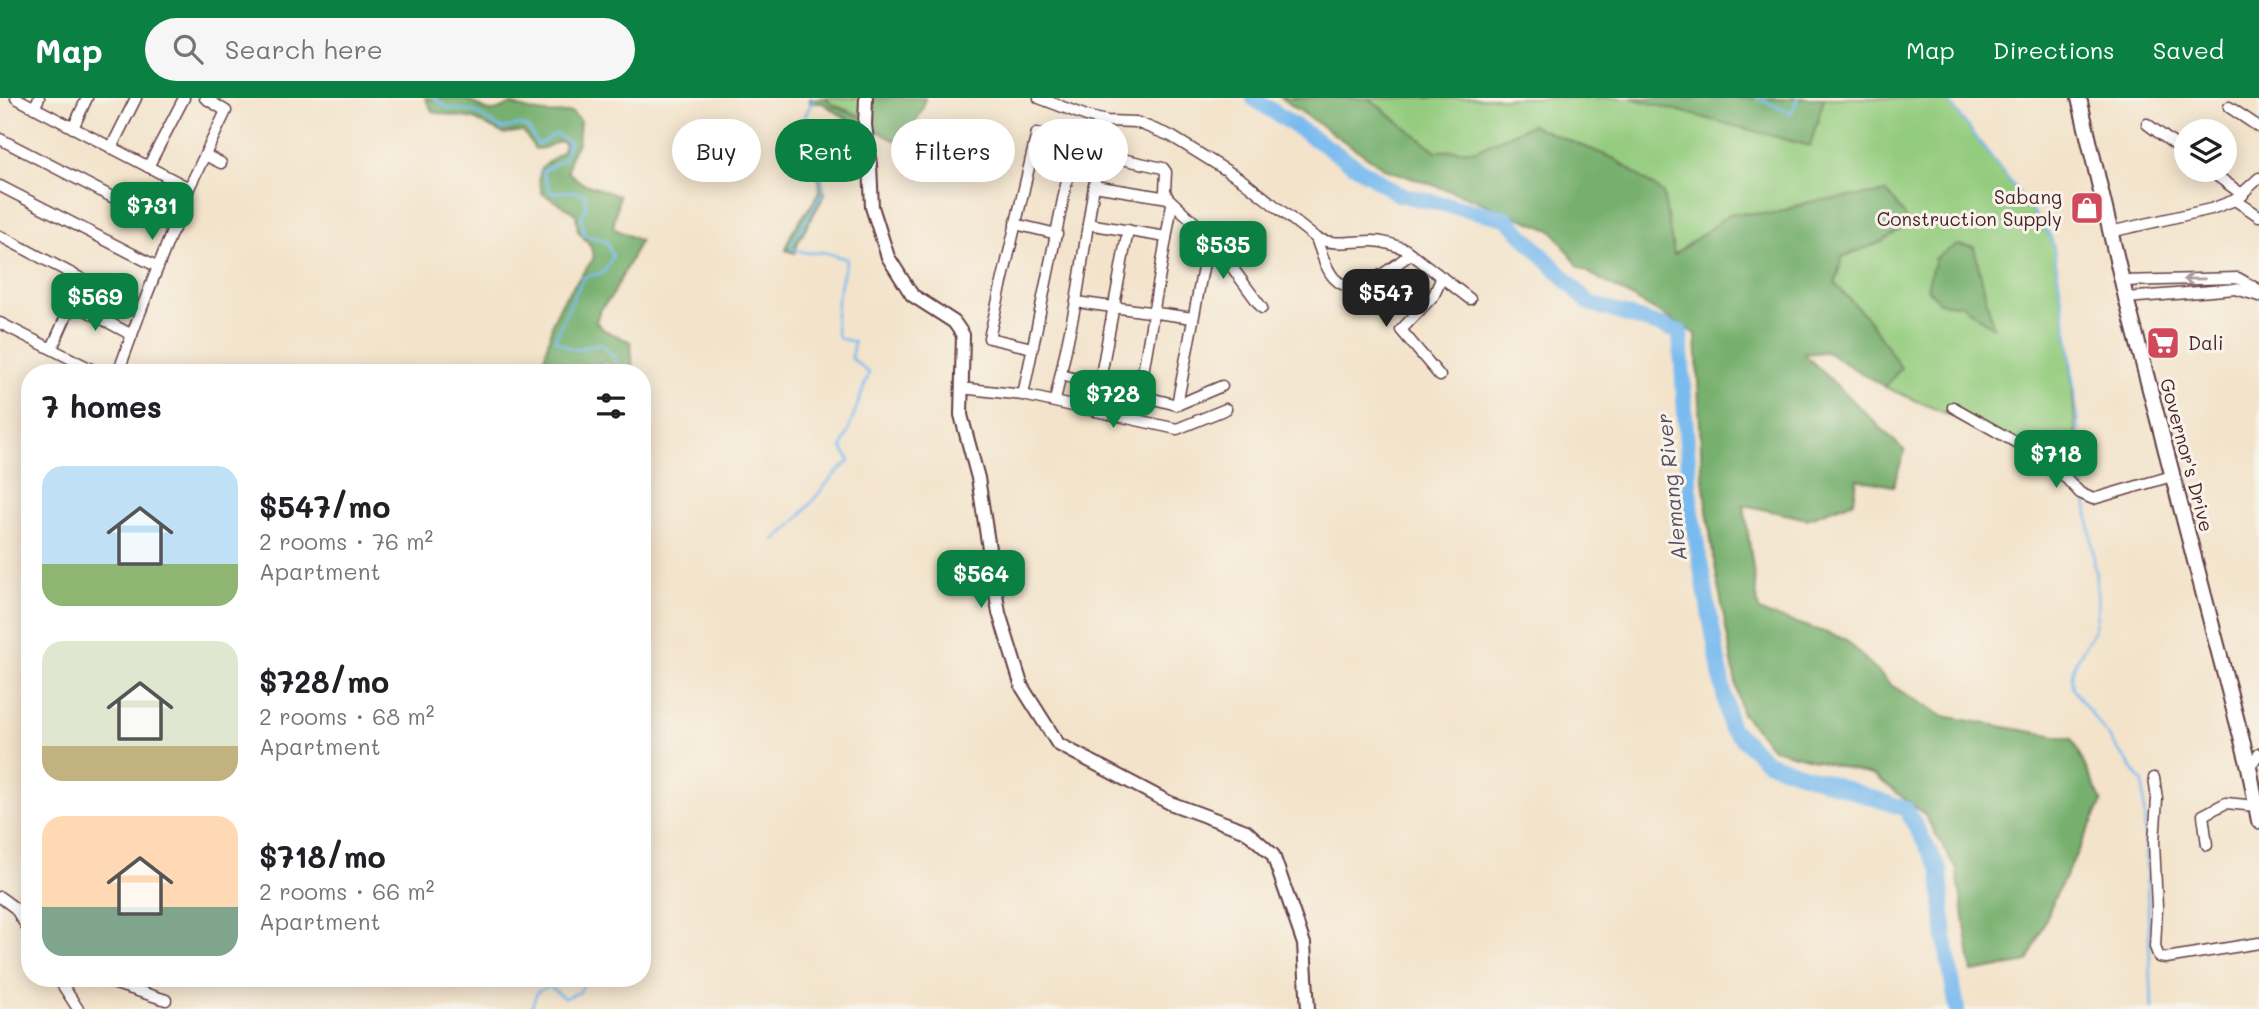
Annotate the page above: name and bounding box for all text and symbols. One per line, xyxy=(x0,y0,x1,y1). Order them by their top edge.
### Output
search box xyxy=(145,18,635,81)
text: Map xyxy=(35,28,103,71)
icon: search xyxy=(169,30,207,68)
text: Search here xyxy=(225,32,383,66)
text: Map xyxy=(1906,34,1955,65)
text: Directions xyxy=(1993,34,2115,65)
text: Saved xyxy=(2153,34,2224,65)
chip: Buy xyxy=(672,119,761,182)
chip: Rent xyxy=(775,119,877,182)
chip: Filters xyxy=(891,119,1015,182)
chip: New xyxy=(1029,119,1128,182)
map controls xyxy=(2174,119,2237,182)
button: layers xyxy=(2174,119,2237,182)
pin: $731 xyxy=(111,183,193,242)
place label: Sabang Construction Supply xyxy=(1877,184,2062,231)
shop icon: Sabang Construction Supply xyxy=(2068,189,2106,227)
text: $731 xyxy=(126,190,178,220)
pin: $535 xyxy=(1182,222,1264,281)
text: $535 xyxy=(1196,229,1250,259)
pin: $547 xyxy=(1345,270,1427,329)
one-way arrow xyxy=(2183,272,2206,286)
pin: $569 xyxy=(54,274,136,333)
text: $547 xyxy=(1358,277,1414,307)
text: $569 xyxy=(67,281,123,311)
supermarket icon: Dali xyxy=(2144,324,2182,362)
place label: Dali xyxy=(2188,330,2223,355)
pin: $728 xyxy=(1072,370,1154,430)
street label: Governor's Drive xyxy=(2155,375,2220,534)
text: $728 xyxy=(1086,378,1140,408)
text: 7 homes xyxy=(42,386,162,426)
icon: filters xyxy=(592,387,630,425)
water label: Alemang River xyxy=(1649,412,1692,562)
pin: $718 xyxy=(2015,430,2097,490)
text: $718 xyxy=(2030,438,2082,468)
text: $547/mo xyxy=(259,486,390,526)
icon: home xyxy=(98,494,182,578)
text: 2 rooms · 76 m² xyxy=(259,526,433,556)
pin: $564 xyxy=(940,550,1022,610)
text: Apartment xyxy=(259,556,381,586)
text: $564 xyxy=(953,558,1009,588)
text: $728/mo xyxy=(259,661,389,701)
icon: home xyxy=(98,669,182,753)
text: 2 rooms · 68 m² xyxy=(259,701,434,731)
text: Apartment xyxy=(259,731,381,761)
text: $718/mo xyxy=(259,836,386,876)
icon: home xyxy=(98,844,182,928)
text: 2 rooms · 66 m² xyxy=(259,876,434,906)
text: Apartment xyxy=(259,906,381,936)

